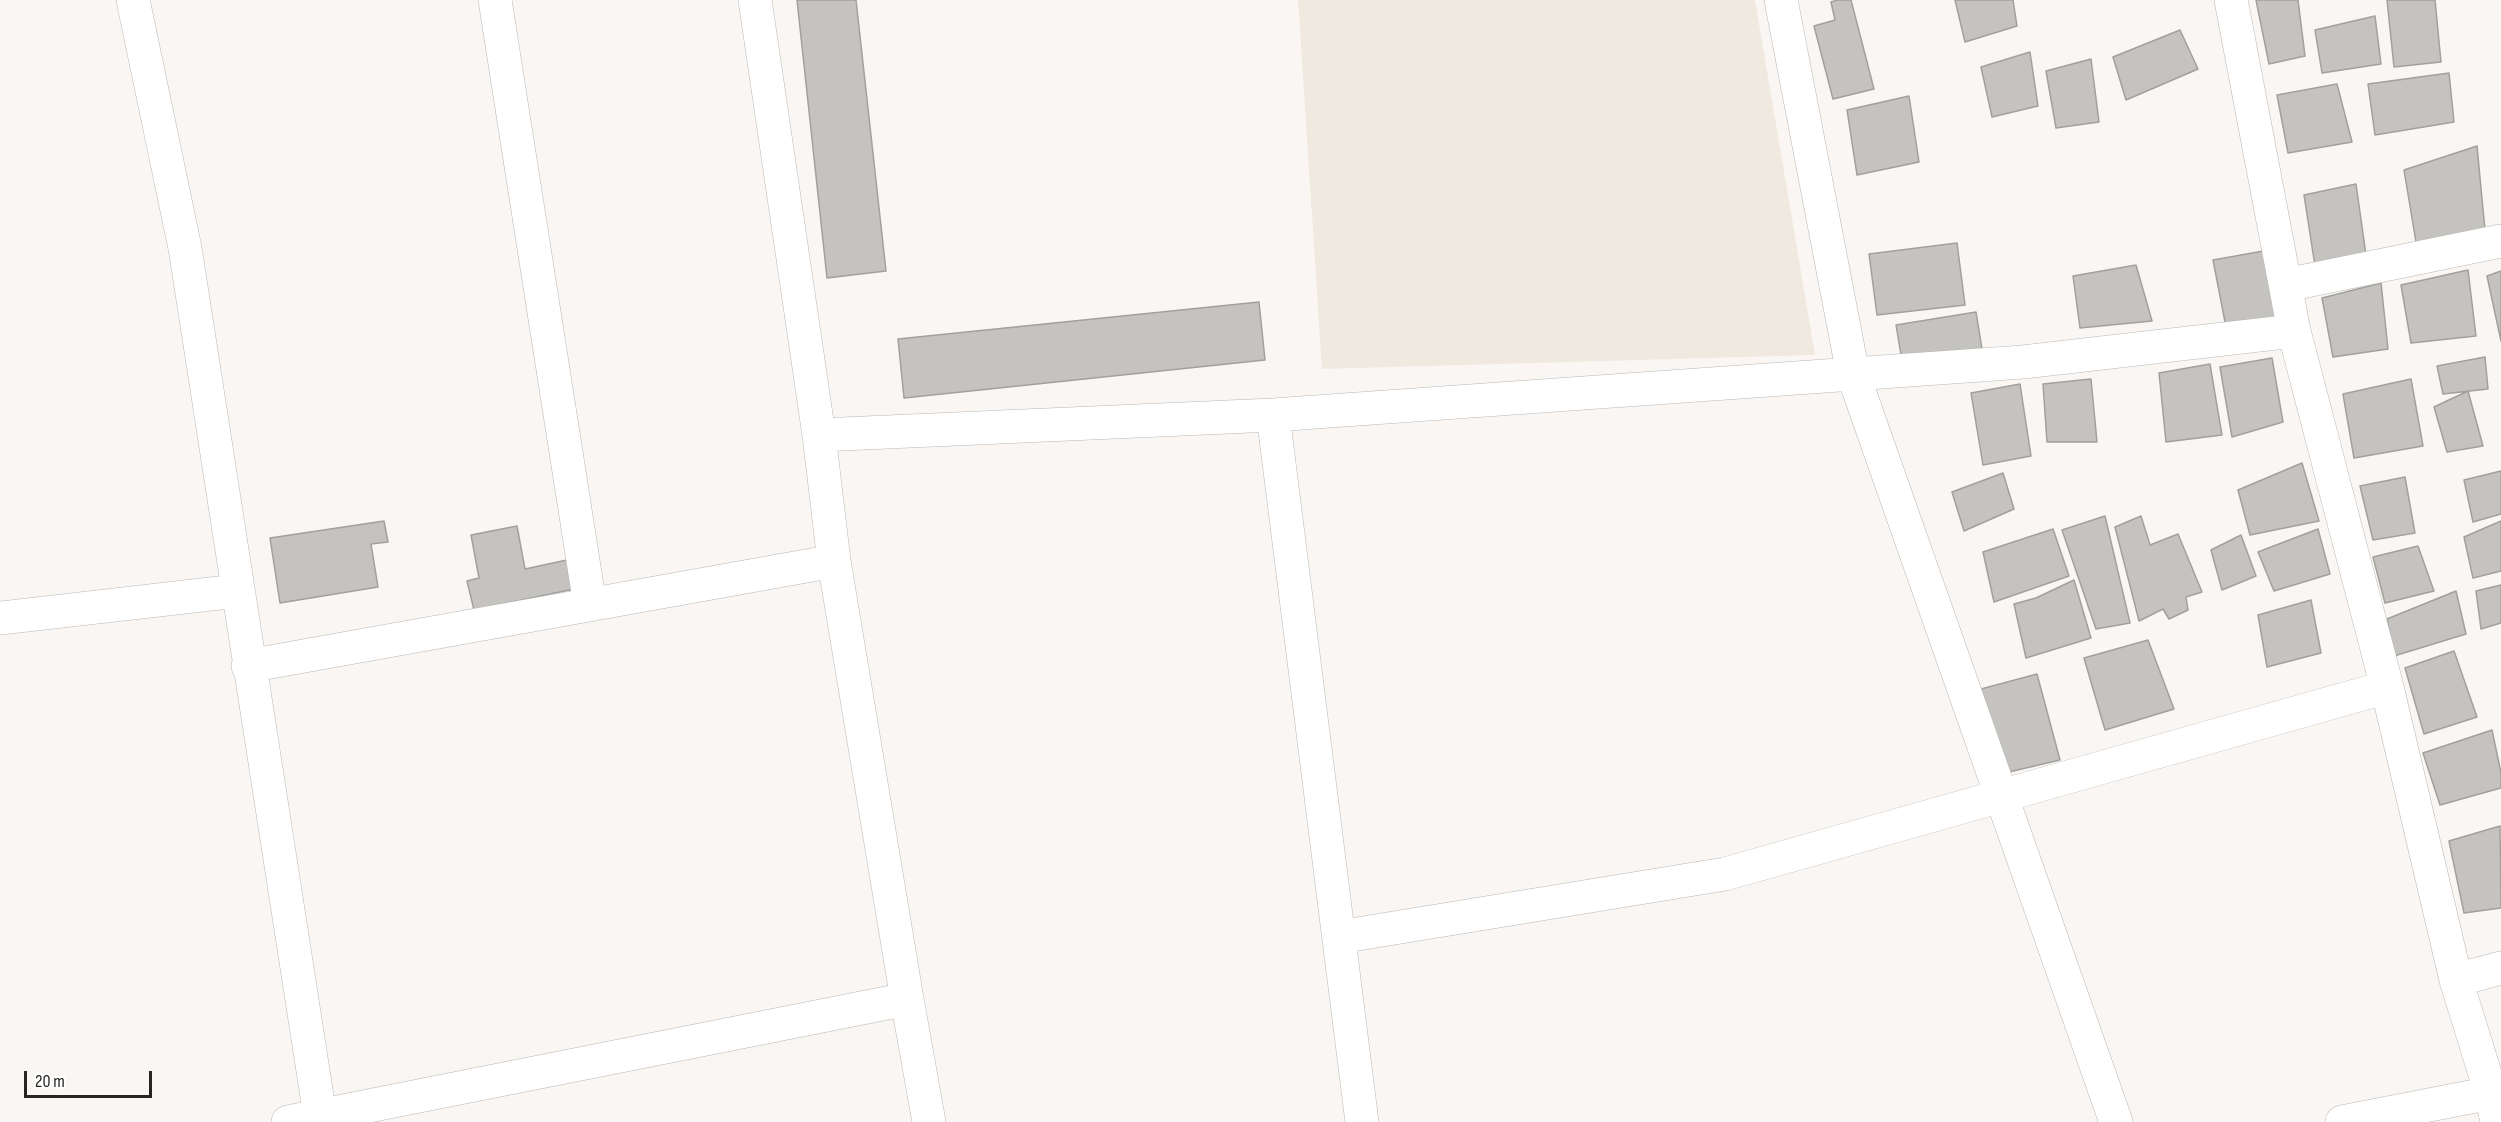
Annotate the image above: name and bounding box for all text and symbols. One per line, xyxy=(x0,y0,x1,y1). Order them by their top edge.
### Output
scale bar xyxy=(27,1059,154,1097)
text: 20 m xyxy=(35,1071,65,1092)

